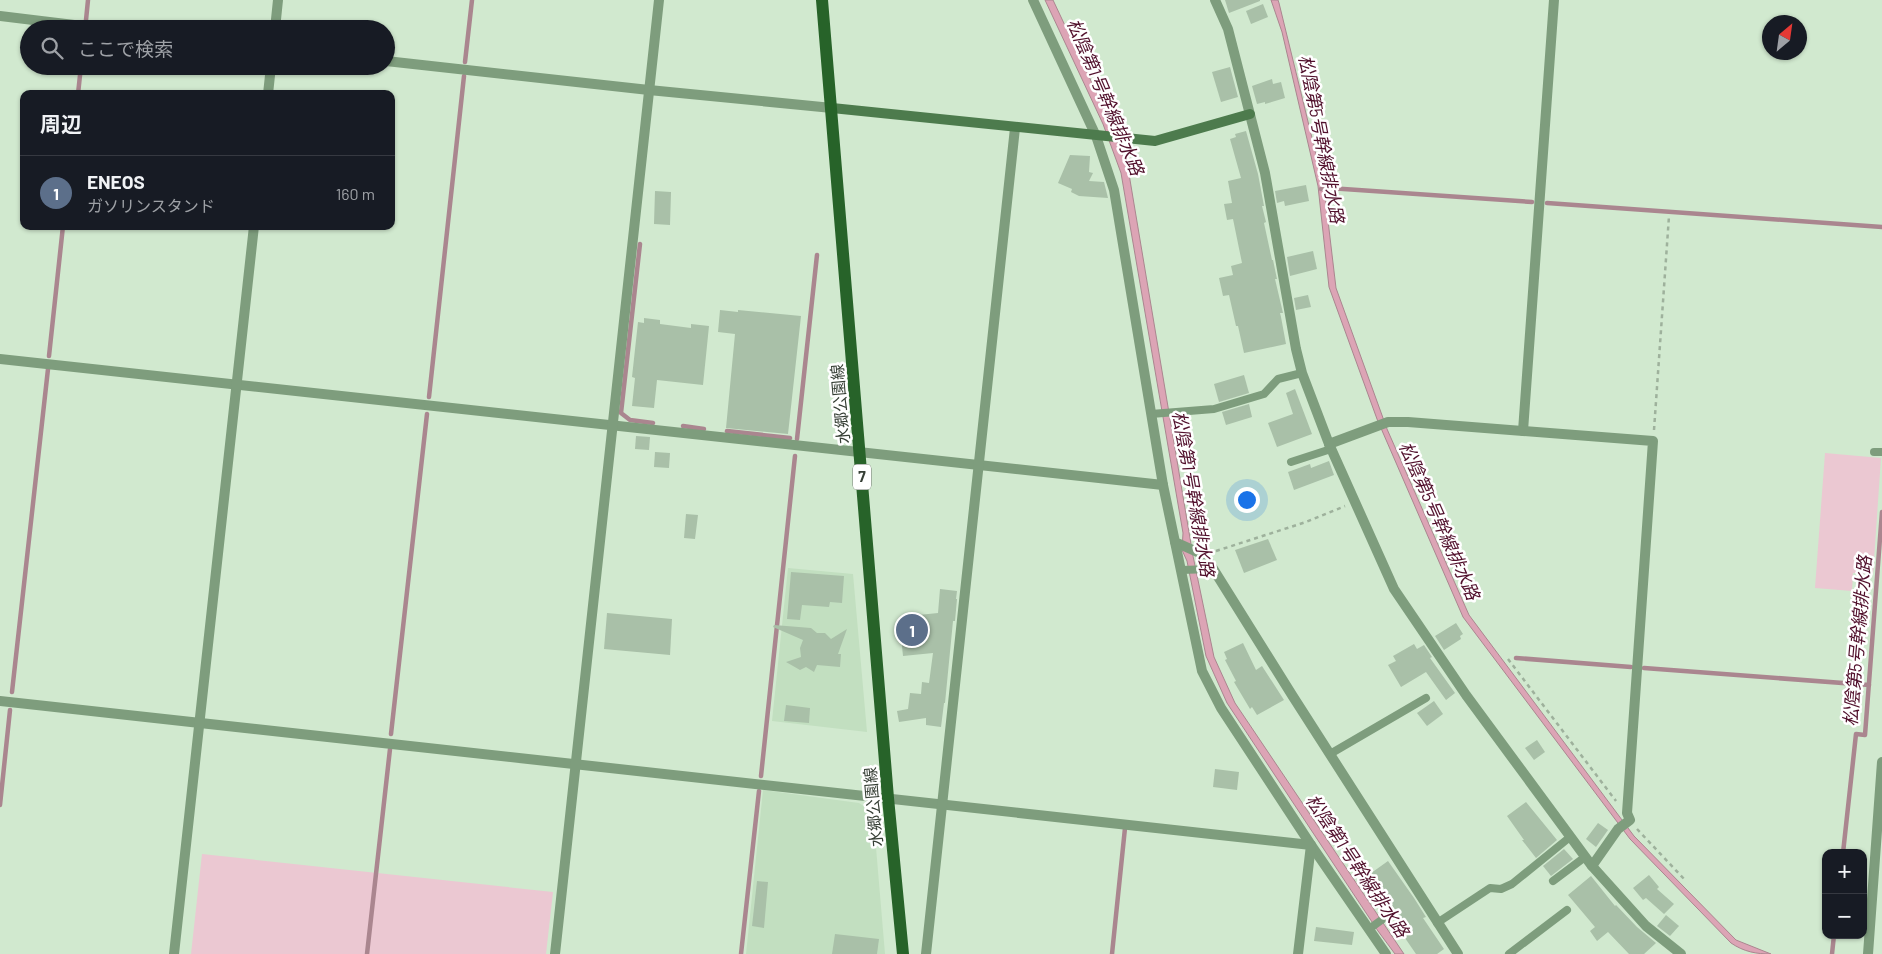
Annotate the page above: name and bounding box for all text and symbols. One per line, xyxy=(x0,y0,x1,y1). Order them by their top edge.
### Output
water label: 松陰第1号幹線排水路 xyxy=(1063,15,1150,180)
north arrow xyxy=(1762,15,1807,60)
search box xyxy=(20,20,395,75)
icon: search xyxy=(38,34,66,62)
text: ここで検索 xyxy=(78,37,173,60)
water label: 松陰第5号幹線排水路 xyxy=(1295,53,1349,227)
text: 周辺 xyxy=(40,111,82,136)
text: ENEOS xyxy=(87,170,145,193)
text: 1 xyxy=(53,184,59,203)
text: 160 m xyxy=(336,184,375,203)
text: ガソリンスタンド xyxy=(87,196,215,215)
street label: 水郷公園線 xyxy=(827,363,852,445)
water label: 松陰第1号幹線排水路 xyxy=(1169,409,1220,580)
water label: 松陰第5号幹線排水路 xyxy=(1395,438,1486,605)
road number: 7 xyxy=(853,464,871,490)
your location xyxy=(1234,487,1260,513)
water label: 松陰第5号幹線排水路 xyxy=(1839,553,1876,727)
pin: 1 xyxy=(896,611,928,649)
street label: 水郷公園線 xyxy=(860,766,885,848)
water label: 松陰第1号幹線排水路 xyxy=(1302,790,1415,943)
map controls xyxy=(1822,849,1867,939)
button: + xyxy=(1822,849,1867,894)
button: − xyxy=(1822,894,1867,939)

